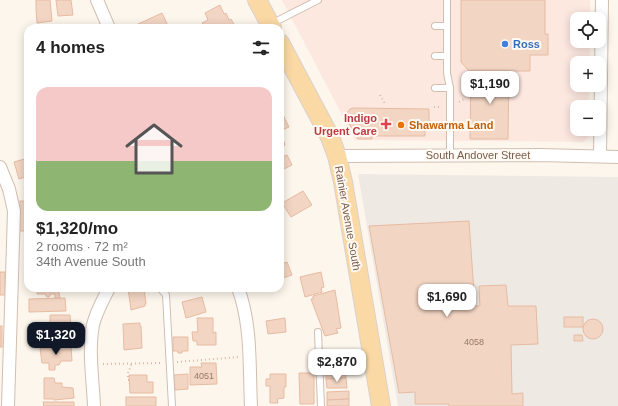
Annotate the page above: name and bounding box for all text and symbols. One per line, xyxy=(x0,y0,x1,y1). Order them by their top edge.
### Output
map controls xyxy=(570,12,606,136)
button: locate xyxy=(570,12,606,48)
icon: filters xyxy=(250,37,272,59)
text: 4 homes xyxy=(36,38,105,57)
place label: Ross xyxy=(513,38,540,50)
marker: Ross xyxy=(500,39,510,49)
button: + xyxy=(570,56,606,92)
pin: $1,190 xyxy=(457,71,523,105)
text: $1,190 xyxy=(470,76,510,91)
button: − xyxy=(570,100,606,136)
place label: Indigo Urgent Care xyxy=(314,112,377,137)
icon: home xyxy=(118,113,190,185)
marker: Indigo Urgent Care xyxy=(380,118,392,130)
place label: Shawarma Land xyxy=(409,119,493,131)
marker: Shawarma Land xyxy=(396,120,406,130)
street label: South Andover Street xyxy=(426,149,530,161)
street label: Rainier Avenue South xyxy=(333,165,363,271)
text: $1,320/mo xyxy=(36,219,118,238)
text: 2 rooms · 72 m² xyxy=(36,239,128,254)
text: 34th Avenue South xyxy=(36,254,146,269)
pin: $1,690 xyxy=(414,284,480,318)
text: $1,690 xyxy=(427,289,467,304)
pin: $1,320 xyxy=(23,322,89,356)
text: $1,320 xyxy=(36,327,76,342)
house number: 4058 xyxy=(464,337,484,347)
pin: $2,870 xyxy=(304,349,370,383)
text: $2,870 xyxy=(317,354,357,369)
house number: 4051 xyxy=(194,371,214,381)

